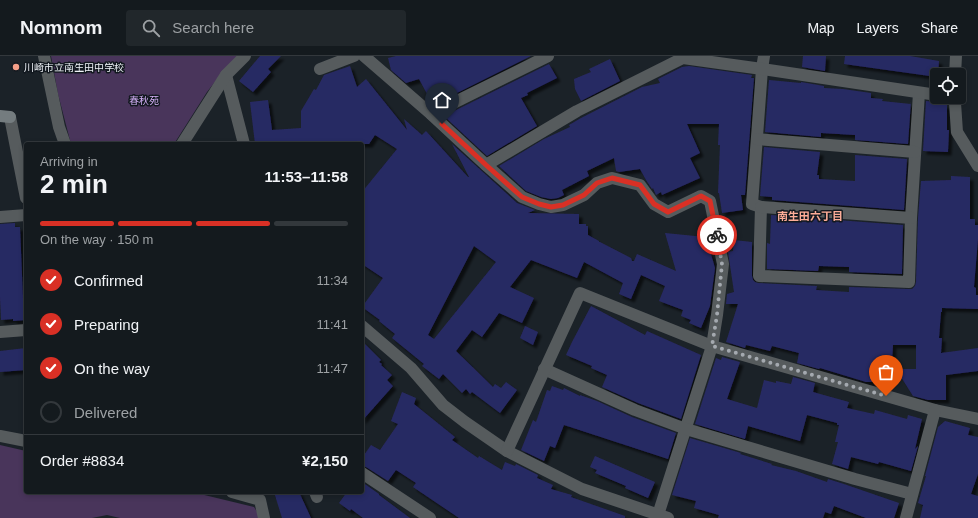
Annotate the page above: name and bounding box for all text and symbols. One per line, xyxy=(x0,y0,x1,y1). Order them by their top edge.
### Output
search box xyxy=(126,10,406,46)
text: Nomnom xyxy=(20,17,102,38)
icon: search xyxy=(140,17,162,39)
text: Search here xyxy=(172,19,254,36)
text: Map xyxy=(807,20,835,36)
text: Layers xyxy=(857,20,899,36)
text: Share xyxy=(921,20,958,36)
marker: 川崎市立南生田中学校 xyxy=(11,62,21,72)
place label: 川崎市立南生田中学校 xyxy=(24,62,124,73)
map controls xyxy=(930,68,966,104)
button: locate xyxy=(930,68,966,104)
pin xyxy=(425,83,459,124)
icon: home xyxy=(431,89,453,111)
park label: 春秋苑 xyxy=(129,95,159,106)
text: Arriving in xyxy=(40,154,98,169)
text: 11:53–11:58 xyxy=(265,168,348,185)
text: 2 min xyxy=(40,169,108,199)
district label: 南生田六丁目 xyxy=(777,210,843,222)
courier xyxy=(697,215,737,255)
icon: bike xyxy=(706,224,728,246)
text: On the way · 150 m xyxy=(40,232,153,247)
icon: check xyxy=(40,269,62,291)
text: Confirmed xyxy=(74,272,143,289)
text: 11:34 xyxy=(316,273,348,288)
icon: check xyxy=(40,313,62,335)
text: Preparing xyxy=(74,316,139,333)
text: 11:41 xyxy=(316,317,348,332)
pin xyxy=(869,355,903,396)
icon: check xyxy=(40,357,62,379)
text: On the way xyxy=(74,360,150,377)
text: 11:47 xyxy=(316,361,348,376)
icon: bag xyxy=(875,361,897,383)
text: Delivered xyxy=(74,404,137,421)
text: Order #8834 xyxy=(40,452,124,469)
text: ¥2,150 xyxy=(302,452,348,469)

